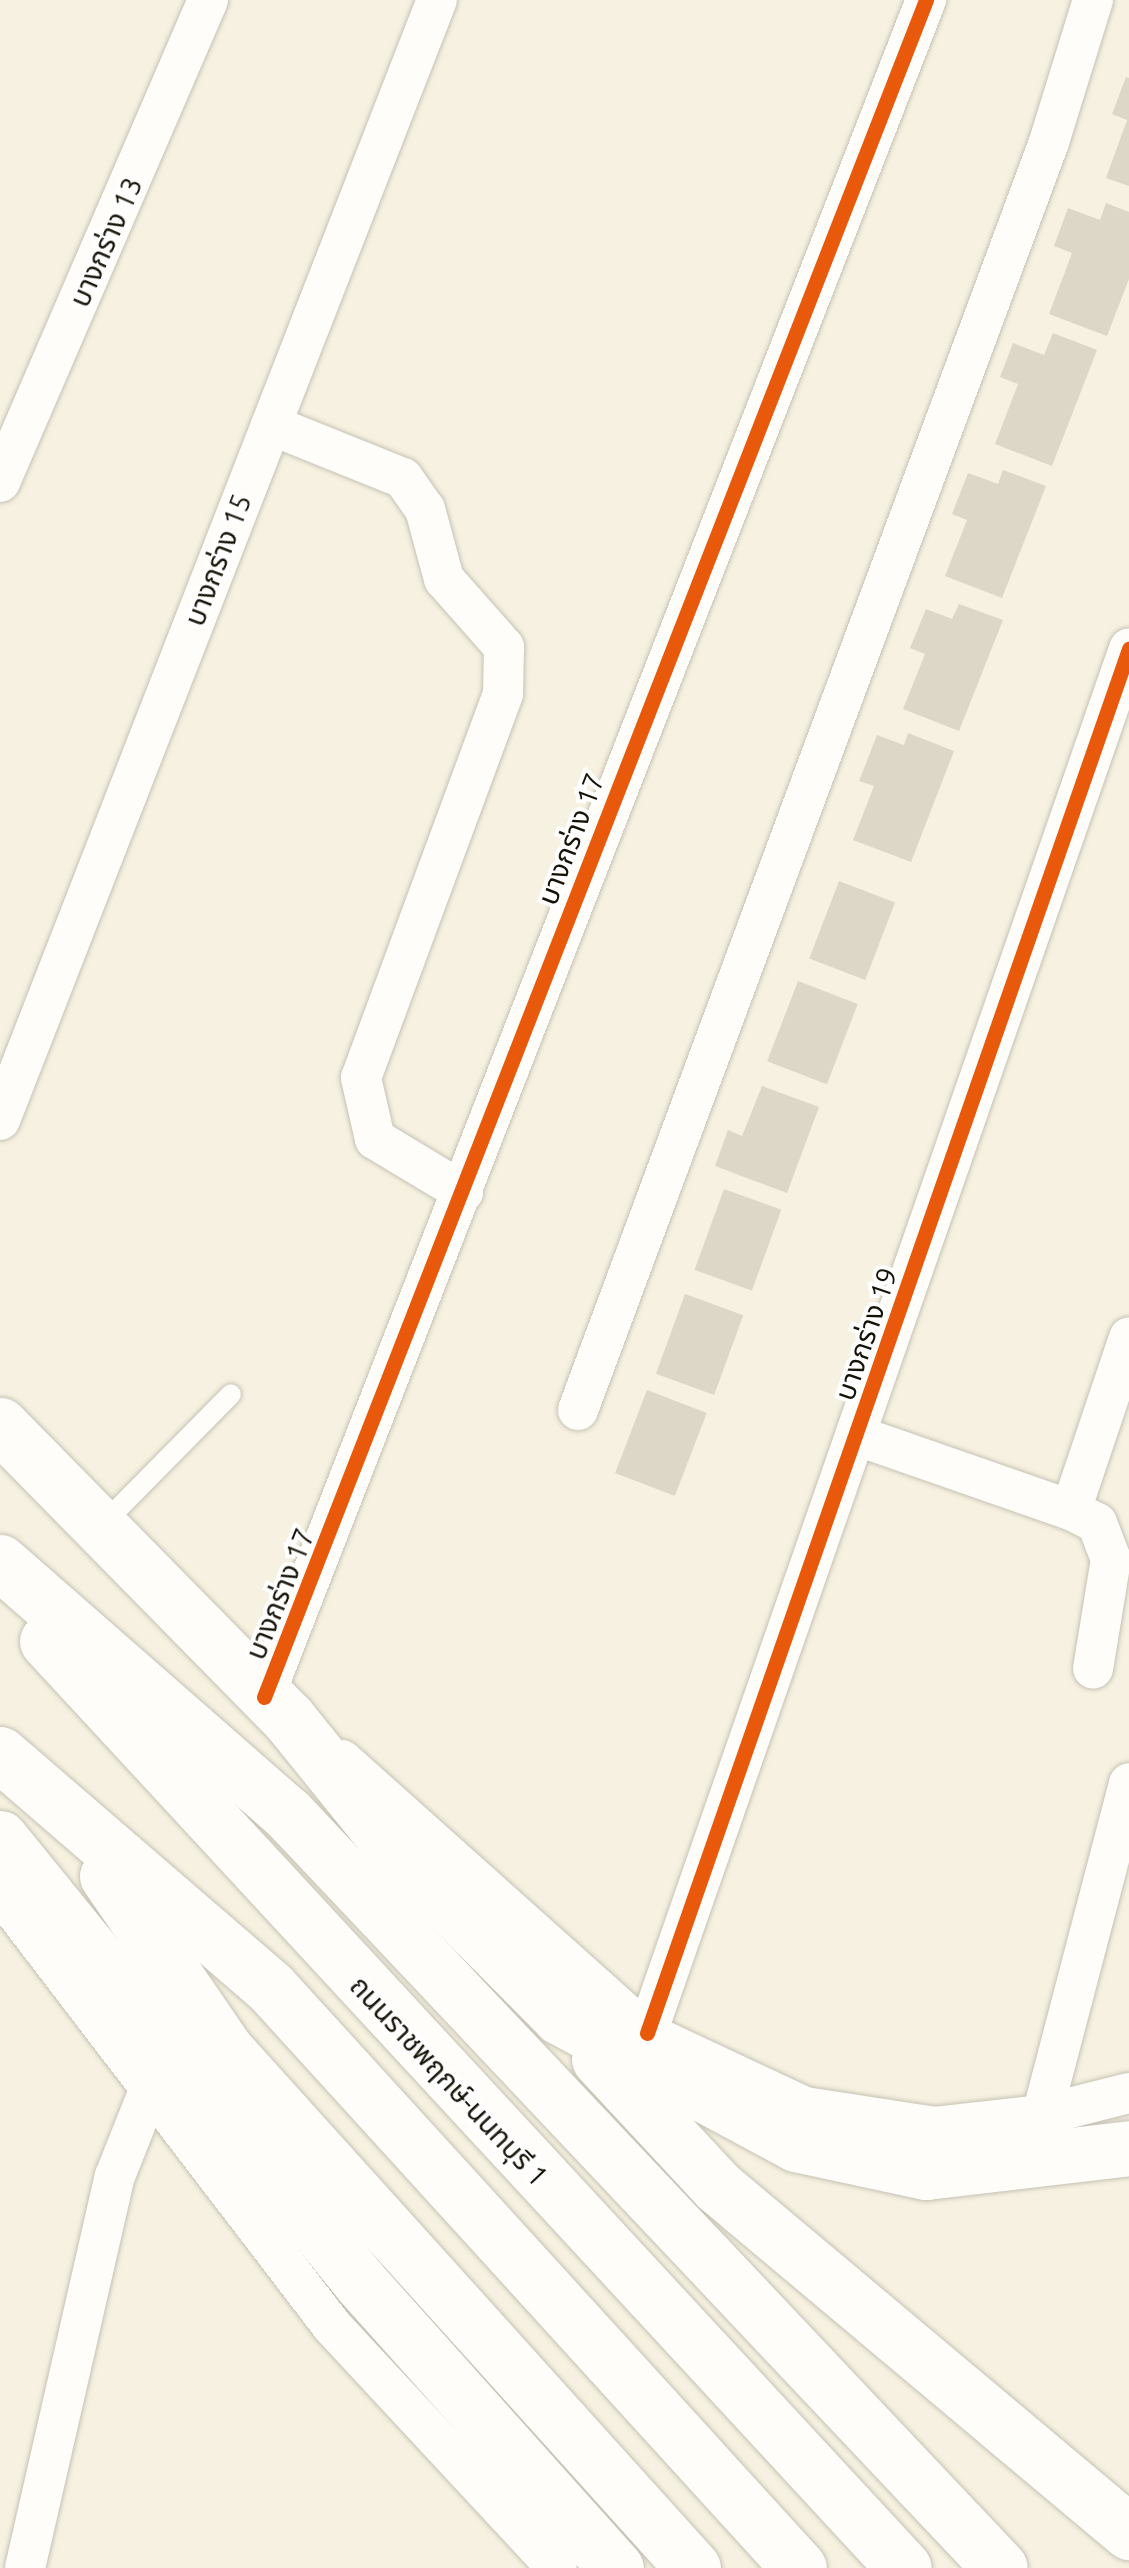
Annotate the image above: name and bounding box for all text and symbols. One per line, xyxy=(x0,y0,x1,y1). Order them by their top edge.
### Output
street label: บางกร่าง 13 xyxy=(63,172,149,312)
street label: บางกร่าง 15 xyxy=(178,489,258,631)
street label: บางกร่าง 17 xyxy=(531,768,611,910)
street label: บางกร่าง 19 xyxy=(828,1263,904,1405)
street label: บางกร่าง 17 xyxy=(239,1524,321,1664)
street label: ถนนราชพฤกษ์-นนทบุรี 1 xyxy=(343,1969,555,2193)

